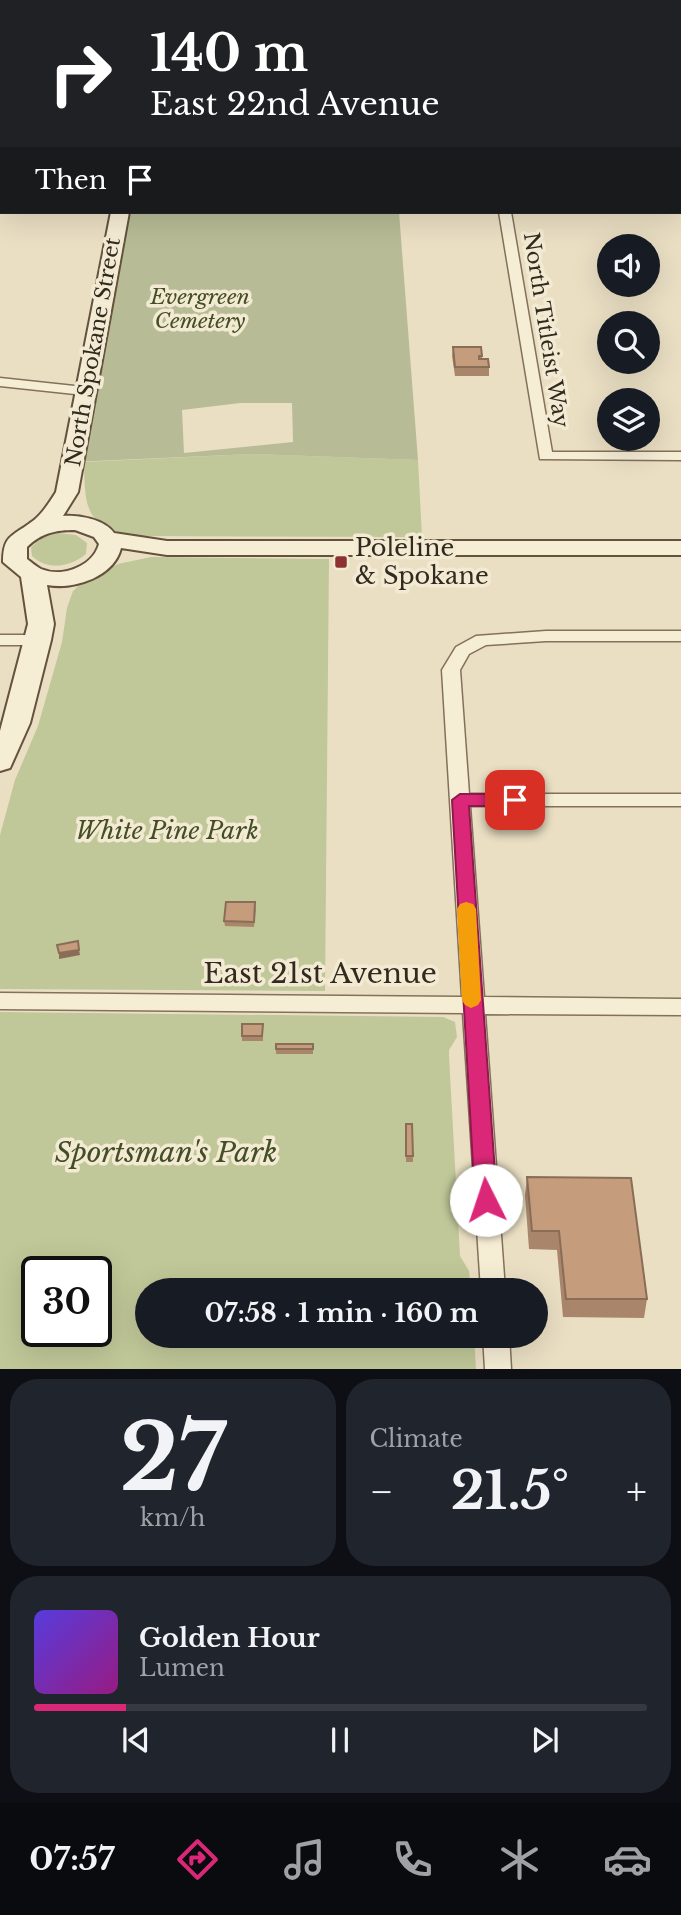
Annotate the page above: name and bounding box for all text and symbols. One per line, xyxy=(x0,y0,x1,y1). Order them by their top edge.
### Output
text: 140 m xyxy=(150,23,308,84)
icon: right xyxy=(35,28,126,119)
text: East 22nd Avenue xyxy=(150,84,440,124)
icon: arrive xyxy=(121,161,159,199)
text: Then xyxy=(35,164,107,196)
street label: North Titleist Way xyxy=(518,231,574,430)
map controls xyxy=(597,234,660,451)
button: sound xyxy=(597,234,660,297)
street label: North Spokane Street xyxy=(60,235,126,469)
park label: Evergreen Cemetery xyxy=(149,284,250,334)
button: search xyxy=(597,311,660,374)
button: layers xyxy=(597,388,660,451)
place label: Poleline & Spokane xyxy=(355,533,489,590)
marker: Poleline & Spokane xyxy=(333,554,349,570)
pin xyxy=(485,770,545,830)
icon: arrive xyxy=(496,781,534,819)
park label: White Pine Park xyxy=(75,816,259,845)
street label: East 21st Avenue xyxy=(203,956,437,991)
park label: Sportsman's Park xyxy=(55,1135,277,1170)
position arrow xyxy=(449,1163,523,1237)
speed limit sign: 30 xyxy=(21,1256,112,1347)
text: 07:58 · 1 min · 160 m xyxy=(204,1297,479,1329)
text: 27 xyxy=(120,1402,226,1515)
text: Climate xyxy=(370,1425,463,1453)
text: 21.5° xyxy=(451,1459,569,1523)
text: − xyxy=(370,1468,394,1515)
text: + xyxy=(626,1468,647,1515)
text: km/h xyxy=(140,1504,205,1532)
text: Golden Hour xyxy=(139,1622,320,1654)
text: Lumen xyxy=(139,1654,225,1682)
icon: previous xyxy=(117,1721,155,1759)
icon: pause xyxy=(321,1721,359,1759)
icon: next xyxy=(526,1721,564,1759)
icon: directions xyxy=(173,1835,222,1884)
icon: music xyxy=(280,1835,329,1884)
icon: phone xyxy=(388,1835,437,1884)
icon: climate xyxy=(495,1835,544,1884)
icon: car xyxy=(603,1835,652,1884)
text: 07:57 xyxy=(29,1839,115,1879)

